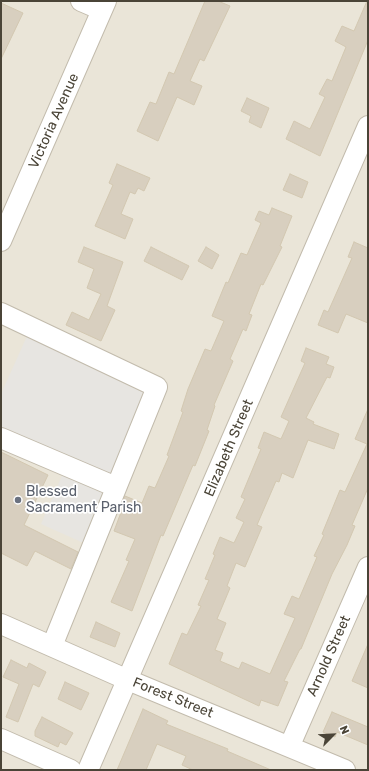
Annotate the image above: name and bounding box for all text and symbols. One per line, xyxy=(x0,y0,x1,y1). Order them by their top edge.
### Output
street label: Victoria Avenue xyxy=(25,71,83,171)
street label: Elizabeth Street xyxy=(201,397,257,499)
place label: Blessed Sacrament Parish xyxy=(26,484,142,516)
marker: Blessed Sacrament Parish xyxy=(13,495,23,505)
street label: Arnold Street xyxy=(304,613,354,699)
street label: Forest Street xyxy=(130,674,216,722)
north arrow xyxy=(313,715,353,755)
text: N xyxy=(337,724,352,736)

